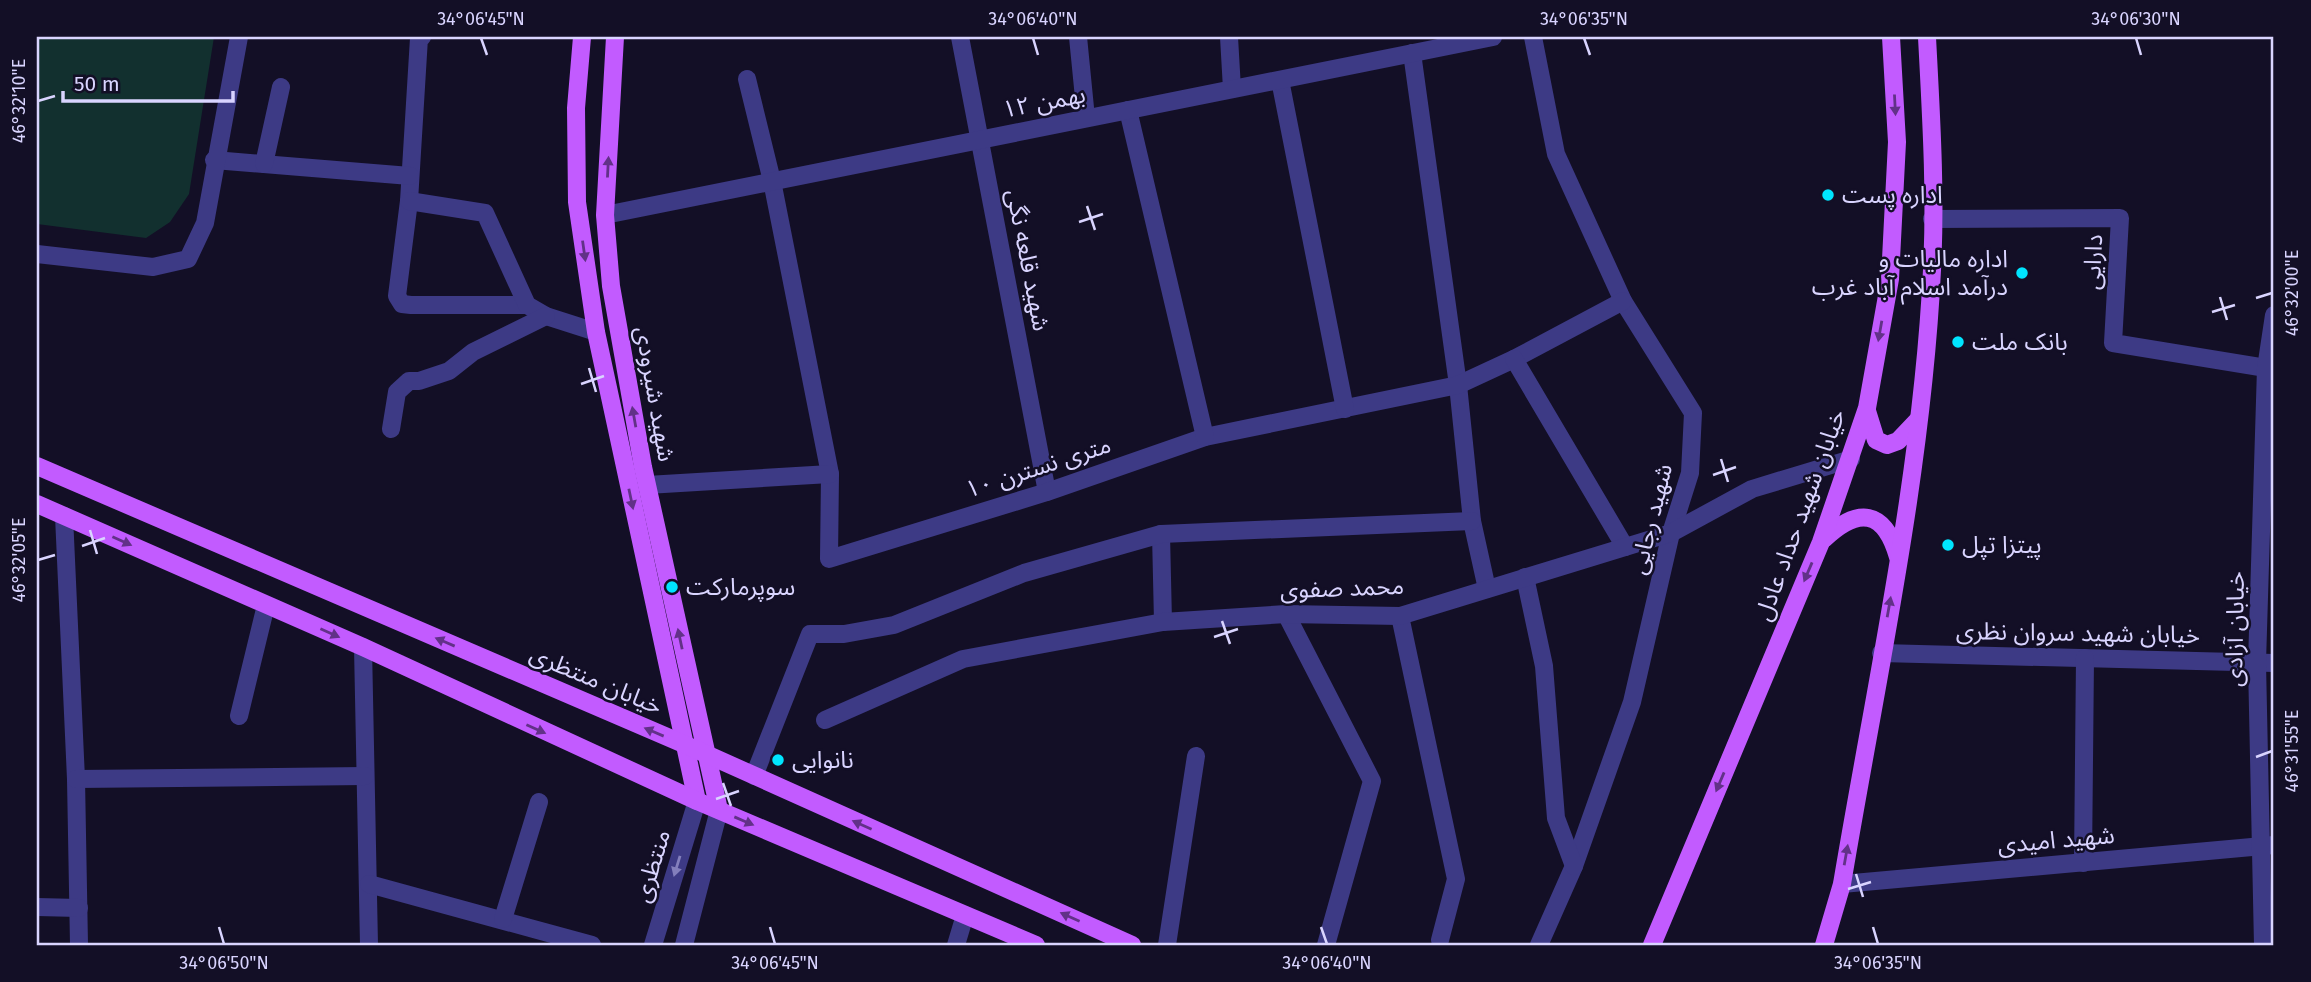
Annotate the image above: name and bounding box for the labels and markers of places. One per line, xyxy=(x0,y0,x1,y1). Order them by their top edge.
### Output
place label: اداره پست xyxy=(1842,181,1943,210)
marker: اداره پست xyxy=(1820,187,1836,203)
place label: اداره مالیات و درآمد اسلام آباد غرب xyxy=(1812,245,2008,305)
marker: اداره مالیات و درآمد اسلام آباد غرب xyxy=(2014,265,2030,281)
place label: بانک ملت xyxy=(1972,328,2068,356)
marker: بانک ملت xyxy=(1950,334,1966,350)
place label: پیتزا تپل xyxy=(1962,531,2042,560)
marker: پیتزا تپل xyxy=(1940,537,1956,553)
place label: سوپرمارکت xyxy=(686,573,795,602)
marker: سوپرمارکت xyxy=(664,579,680,595)
place label: نانوایی xyxy=(792,746,854,774)
marker: نانوایی xyxy=(770,752,786,768)

